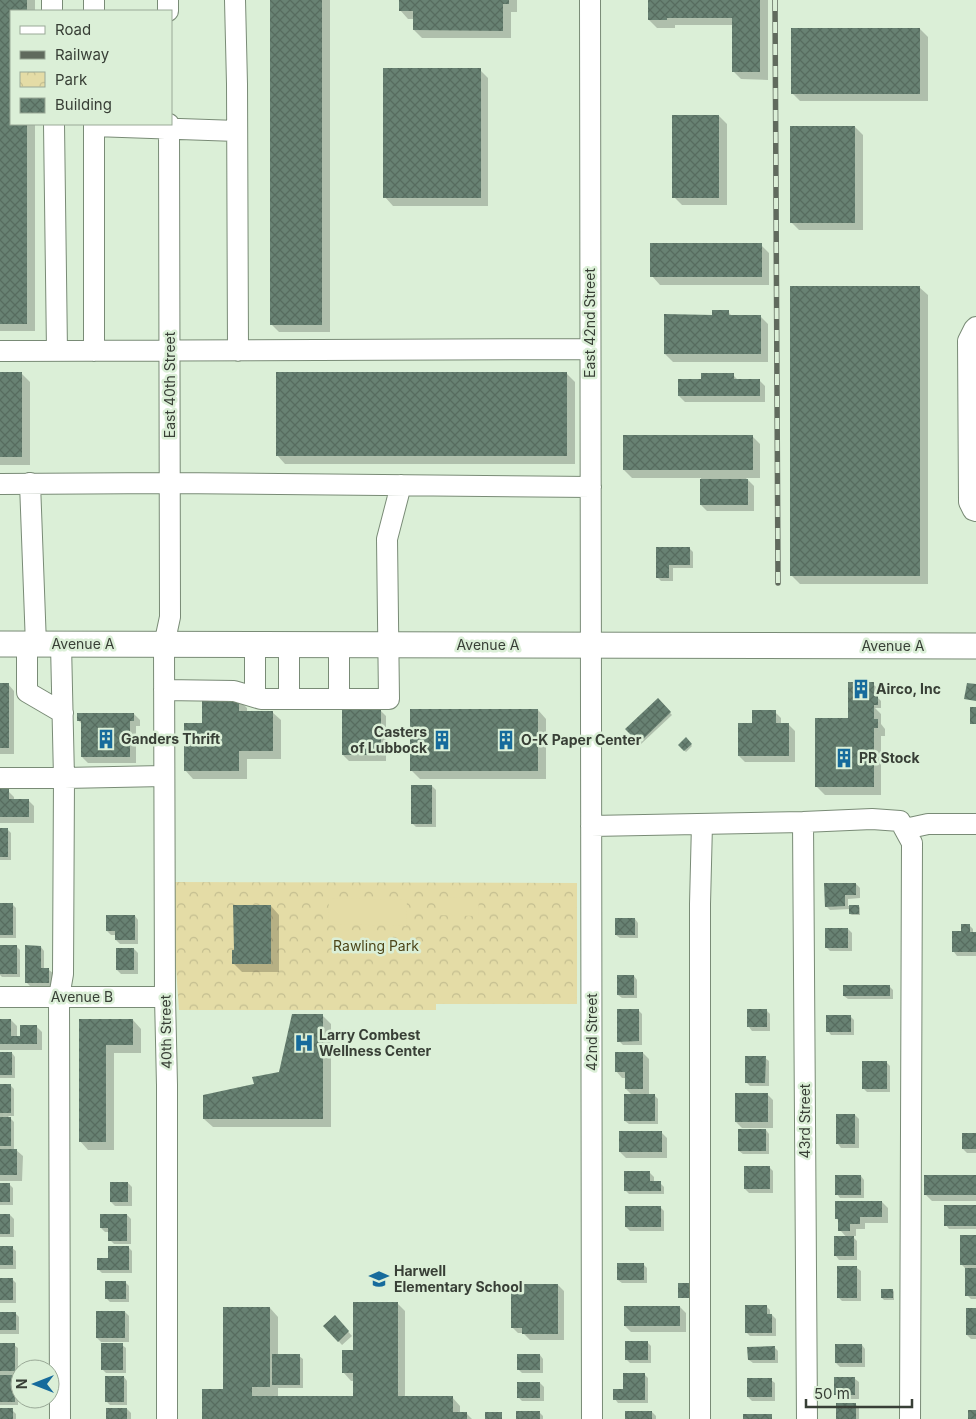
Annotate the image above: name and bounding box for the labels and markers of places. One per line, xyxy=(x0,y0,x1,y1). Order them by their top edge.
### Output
building icon: Airco, Inc xyxy=(850,678,872,700)
place label: Airco, Inc xyxy=(876,680,941,697)
place label: Casters of Lubbock xyxy=(350,723,428,756)
building icon: Ganders Thrift xyxy=(95,728,117,750)
building icon: Casters of Lubbock xyxy=(431,729,453,751)
building icon: O-K Paper Center xyxy=(495,729,517,751)
place label: Ganders Thrift xyxy=(121,730,220,747)
place label: O-K Paper Center xyxy=(521,731,642,748)
building icon: PR Stock xyxy=(833,747,855,769)
place label: PR Stock xyxy=(859,749,921,766)
place label: Larry Combest Wellness Center xyxy=(319,1026,432,1059)
hospital icon: Larry Combest Wellness Center xyxy=(293,1032,315,1054)
place label: Harwell Elementary School xyxy=(394,1262,523,1295)
school or university icon: Harwell Elementary School xyxy=(368,1268,390,1290)

